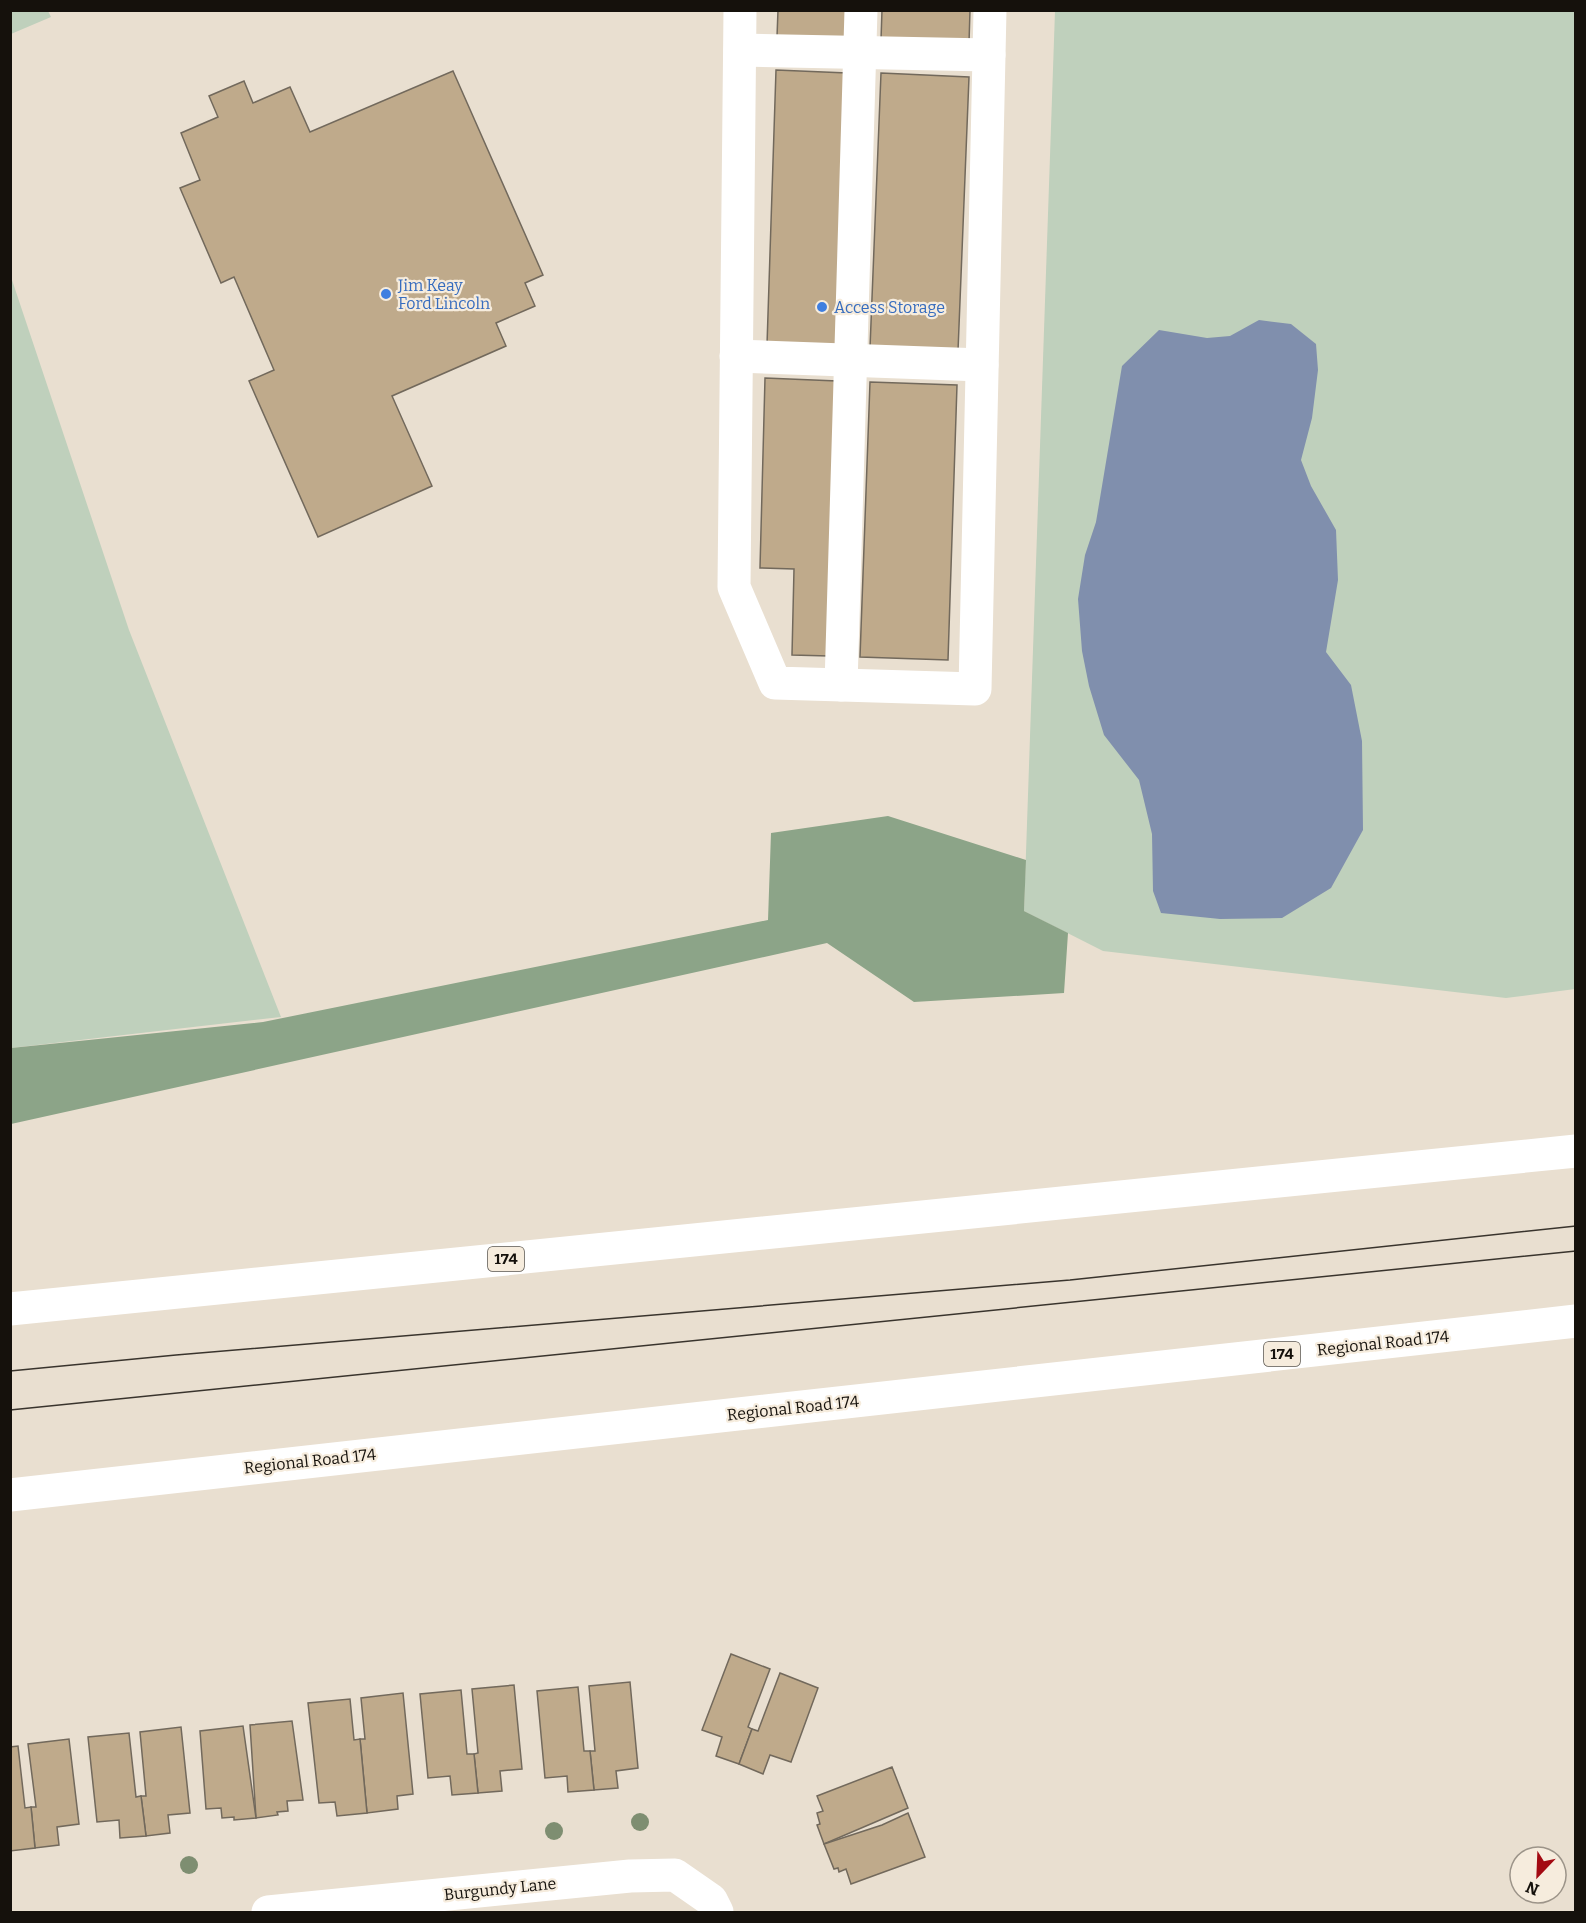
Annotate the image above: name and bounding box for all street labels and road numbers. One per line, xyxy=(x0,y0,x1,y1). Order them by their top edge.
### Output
road number: 174 xyxy=(488,1247,524,1271)
street label: Regional Road 174 xyxy=(1316,1327,1451,1359)
road number: 174 xyxy=(1264,1342,1300,1366)
street label: Regional Road 174 xyxy=(726,1392,861,1424)
street label: Regional Road 174 xyxy=(243,1445,378,1477)
street label: Burgundy Lane xyxy=(443,1874,557,1904)

